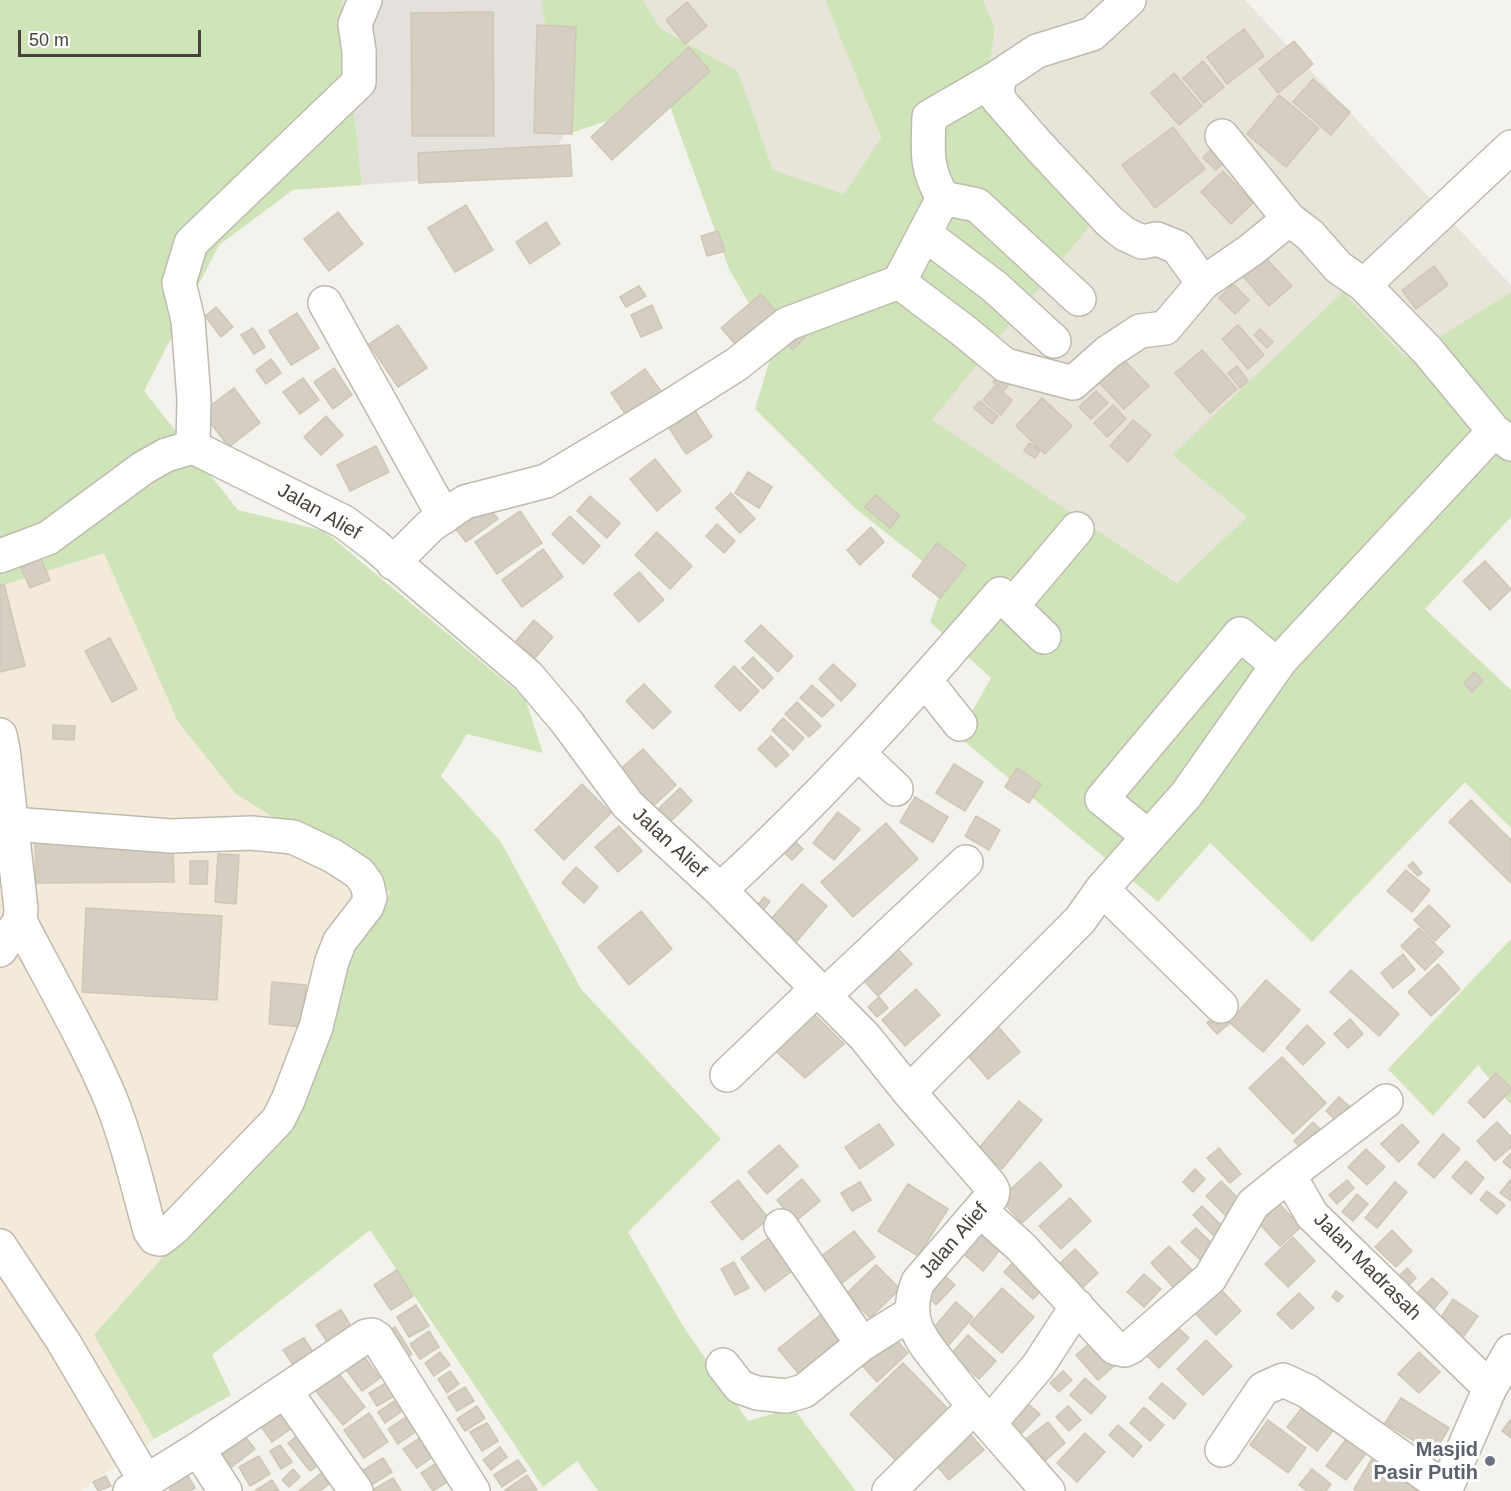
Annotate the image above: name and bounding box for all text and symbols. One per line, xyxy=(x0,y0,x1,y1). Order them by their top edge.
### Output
scale bar xyxy=(21,18,204,56)
text: 50 m xyxy=(29,30,69,50)
street label: Jalan Alief xyxy=(273,479,365,545)
street label: Jalan Alief xyxy=(627,803,711,883)
street label: Jalan Alief xyxy=(915,1198,993,1284)
street label: Jalan Madrasah xyxy=(1308,1208,1426,1326)
place label: Masjid Pasir Putih xyxy=(1374,1438,1478,1485)
marker: Masjid Pasir Putih xyxy=(1483,1454,1497,1468)

